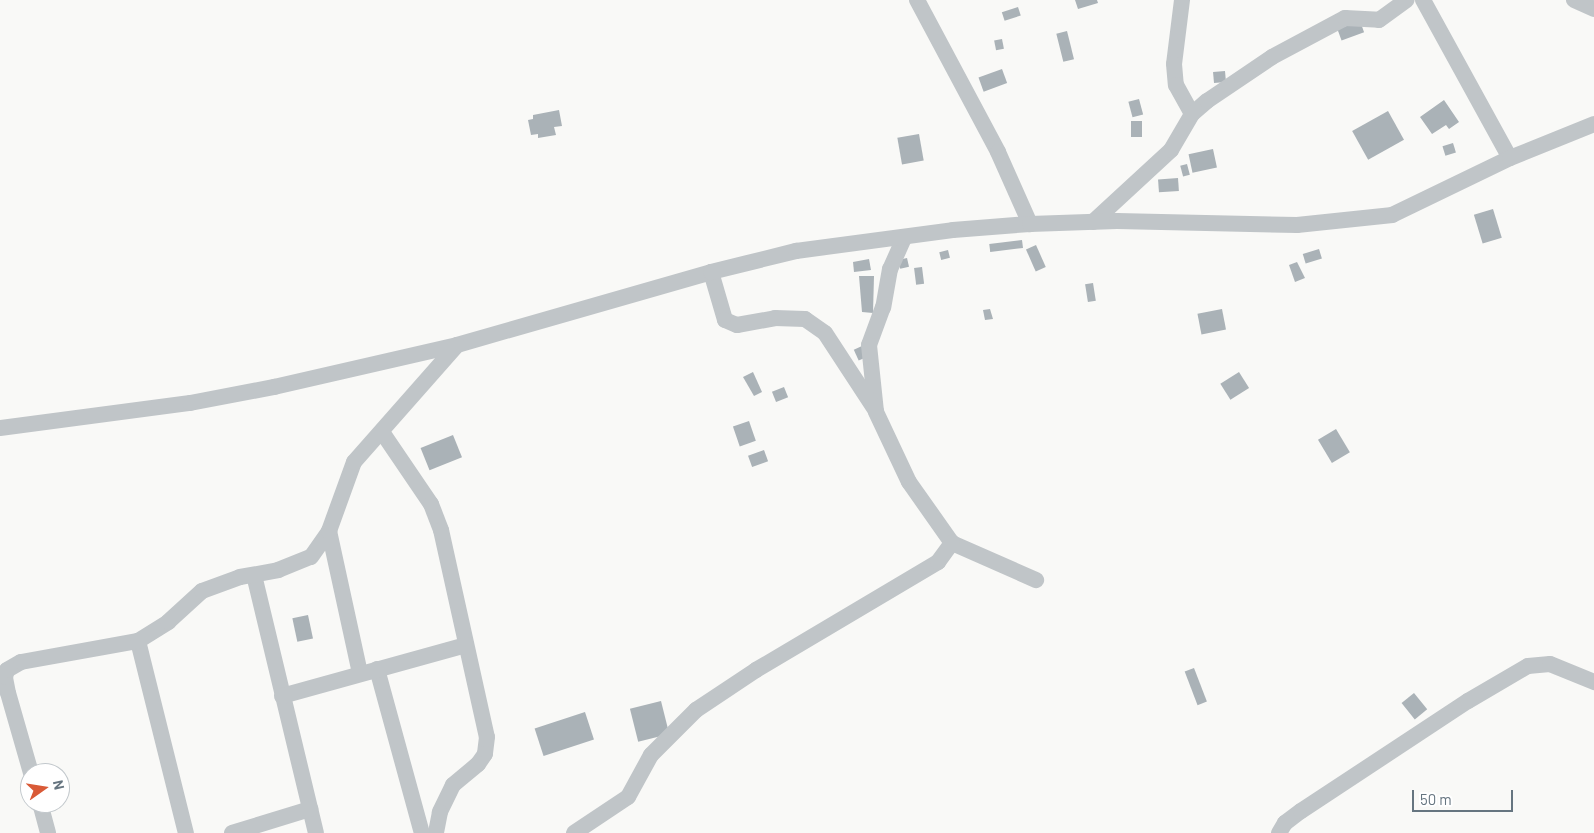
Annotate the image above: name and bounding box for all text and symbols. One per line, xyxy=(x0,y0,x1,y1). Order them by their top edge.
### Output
north arrow xyxy=(20,763,70,813)
text: N xyxy=(50,778,68,791)
scale bar xyxy=(1414,780,1515,812)
text: 50 m xyxy=(1420,790,1452,808)

